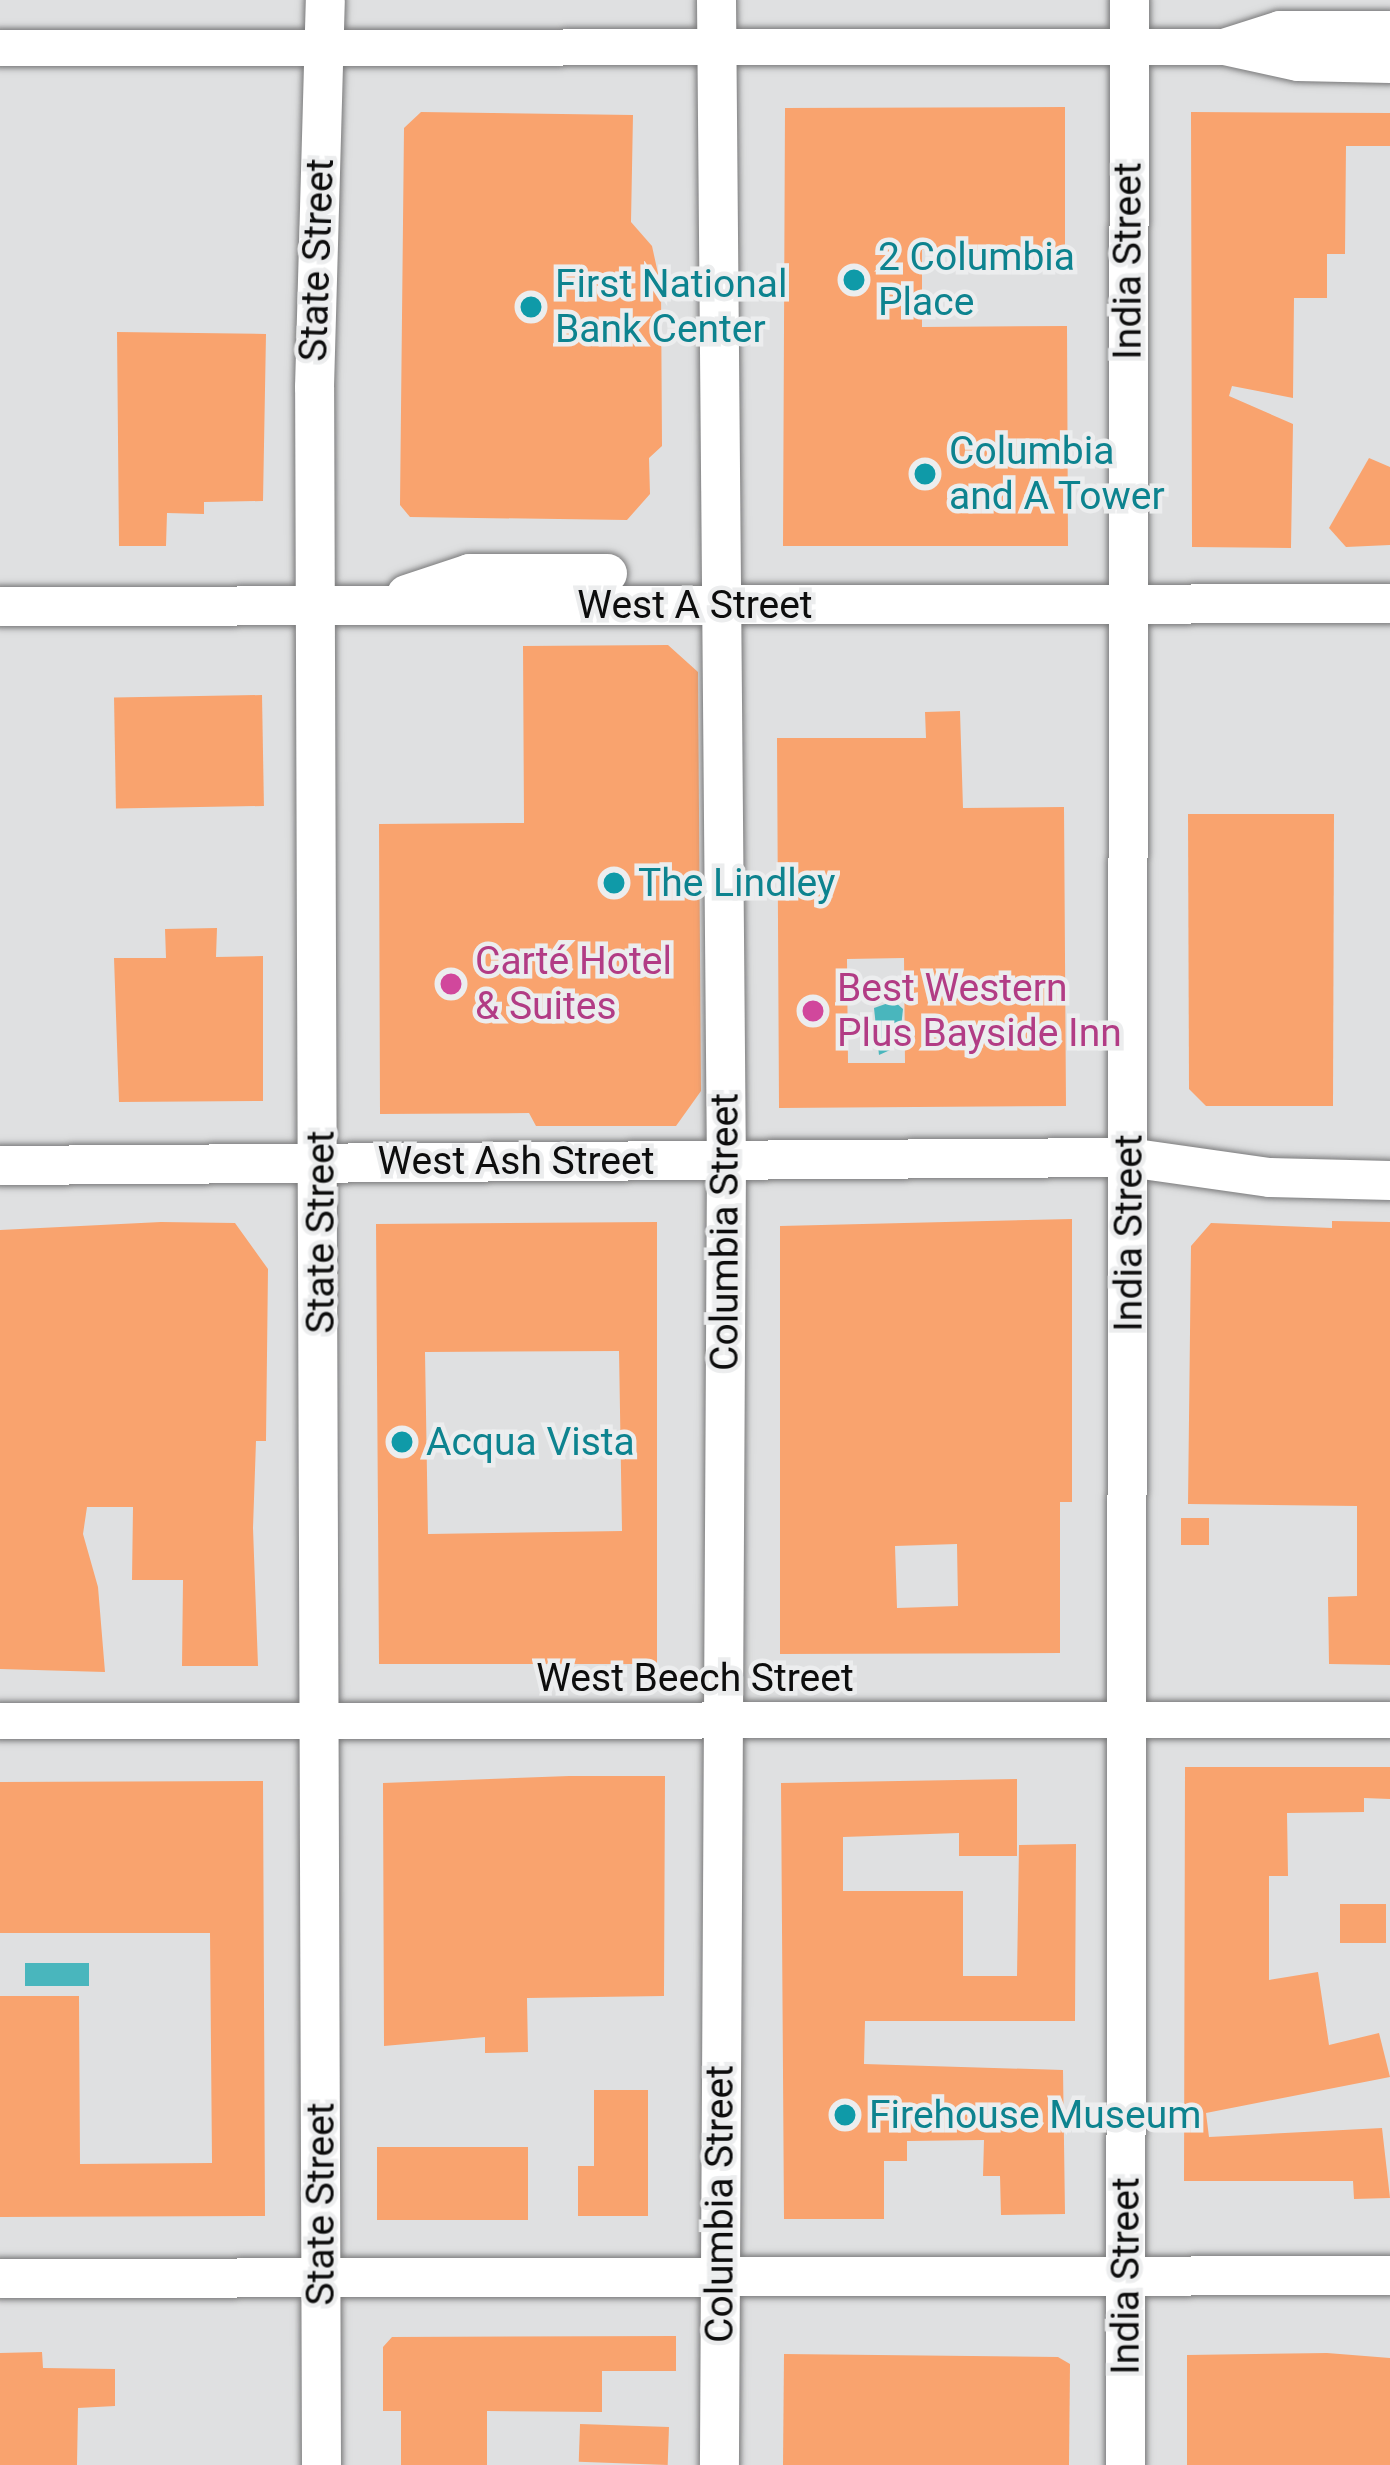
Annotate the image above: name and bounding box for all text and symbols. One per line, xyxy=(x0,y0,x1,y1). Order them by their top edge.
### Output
street label: State Street xyxy=(290,158,344,362)
street label: India Street xyxy=(1105,162,1151,360)
place label: 2 Columbia Place xyxy=(878,235,1075,326)
place label: First National Bank Center xyxy=(555,262,788,353)
marker: 2 Columbia Place xyxy=(841,267,867,293)
marker: First National Bank Center xyxy=(518,294,544,320)
place label: Columbia and A Tower xyxy=(949,429,1165,520)
marker: Columbia and A Tower xyxy=(912,461,938,487)
street label: West A Street xyxy=(577,582,813,628)
place label: The Lindley xyxy=(638,860,835,906)
marker: The Lindley xyxy=(601,870,627,896)
place label: Carté Hotel & Suites xyxy=(475,939,672,1030)
place label: Best Western Plus Bayside Inn xyxy=(837,966,1122,1057)
marker: Carté Hotel & Suites xyxy=(438,971,464,997)
marker: Best Western Plus Bayside Inn xyxy=(800,998,826,1024)
street label: Columbia Street xyxy=(702,1093,748,1371)
street label: State Street xyxy=(298,1130,344,1334)
street label: India Street xyxy=(1106,1134,1152,1332)
street label: West Ash Street xyxy=(378,1138,654,1184)
place label: Acqua Vista xyxy=(426,1419,635,1465)
marker: Acqua Vista xyxy=(389,1429,415,1455)
street label: West Beech Street xyxy=(536,1655,854,1701)
street label: Columbia Street xyxy=(697,2065,743,2343)
place label: Firehouse Museum xyxy=(869,2092,1201,2138)
street label: State Street xyxy=(298,2102,344,2306)
marker: Firehouse Museum xyxy=(832,2102,858,2128)
street label: India Street xyxy=(1103,2177,1149,2375)

